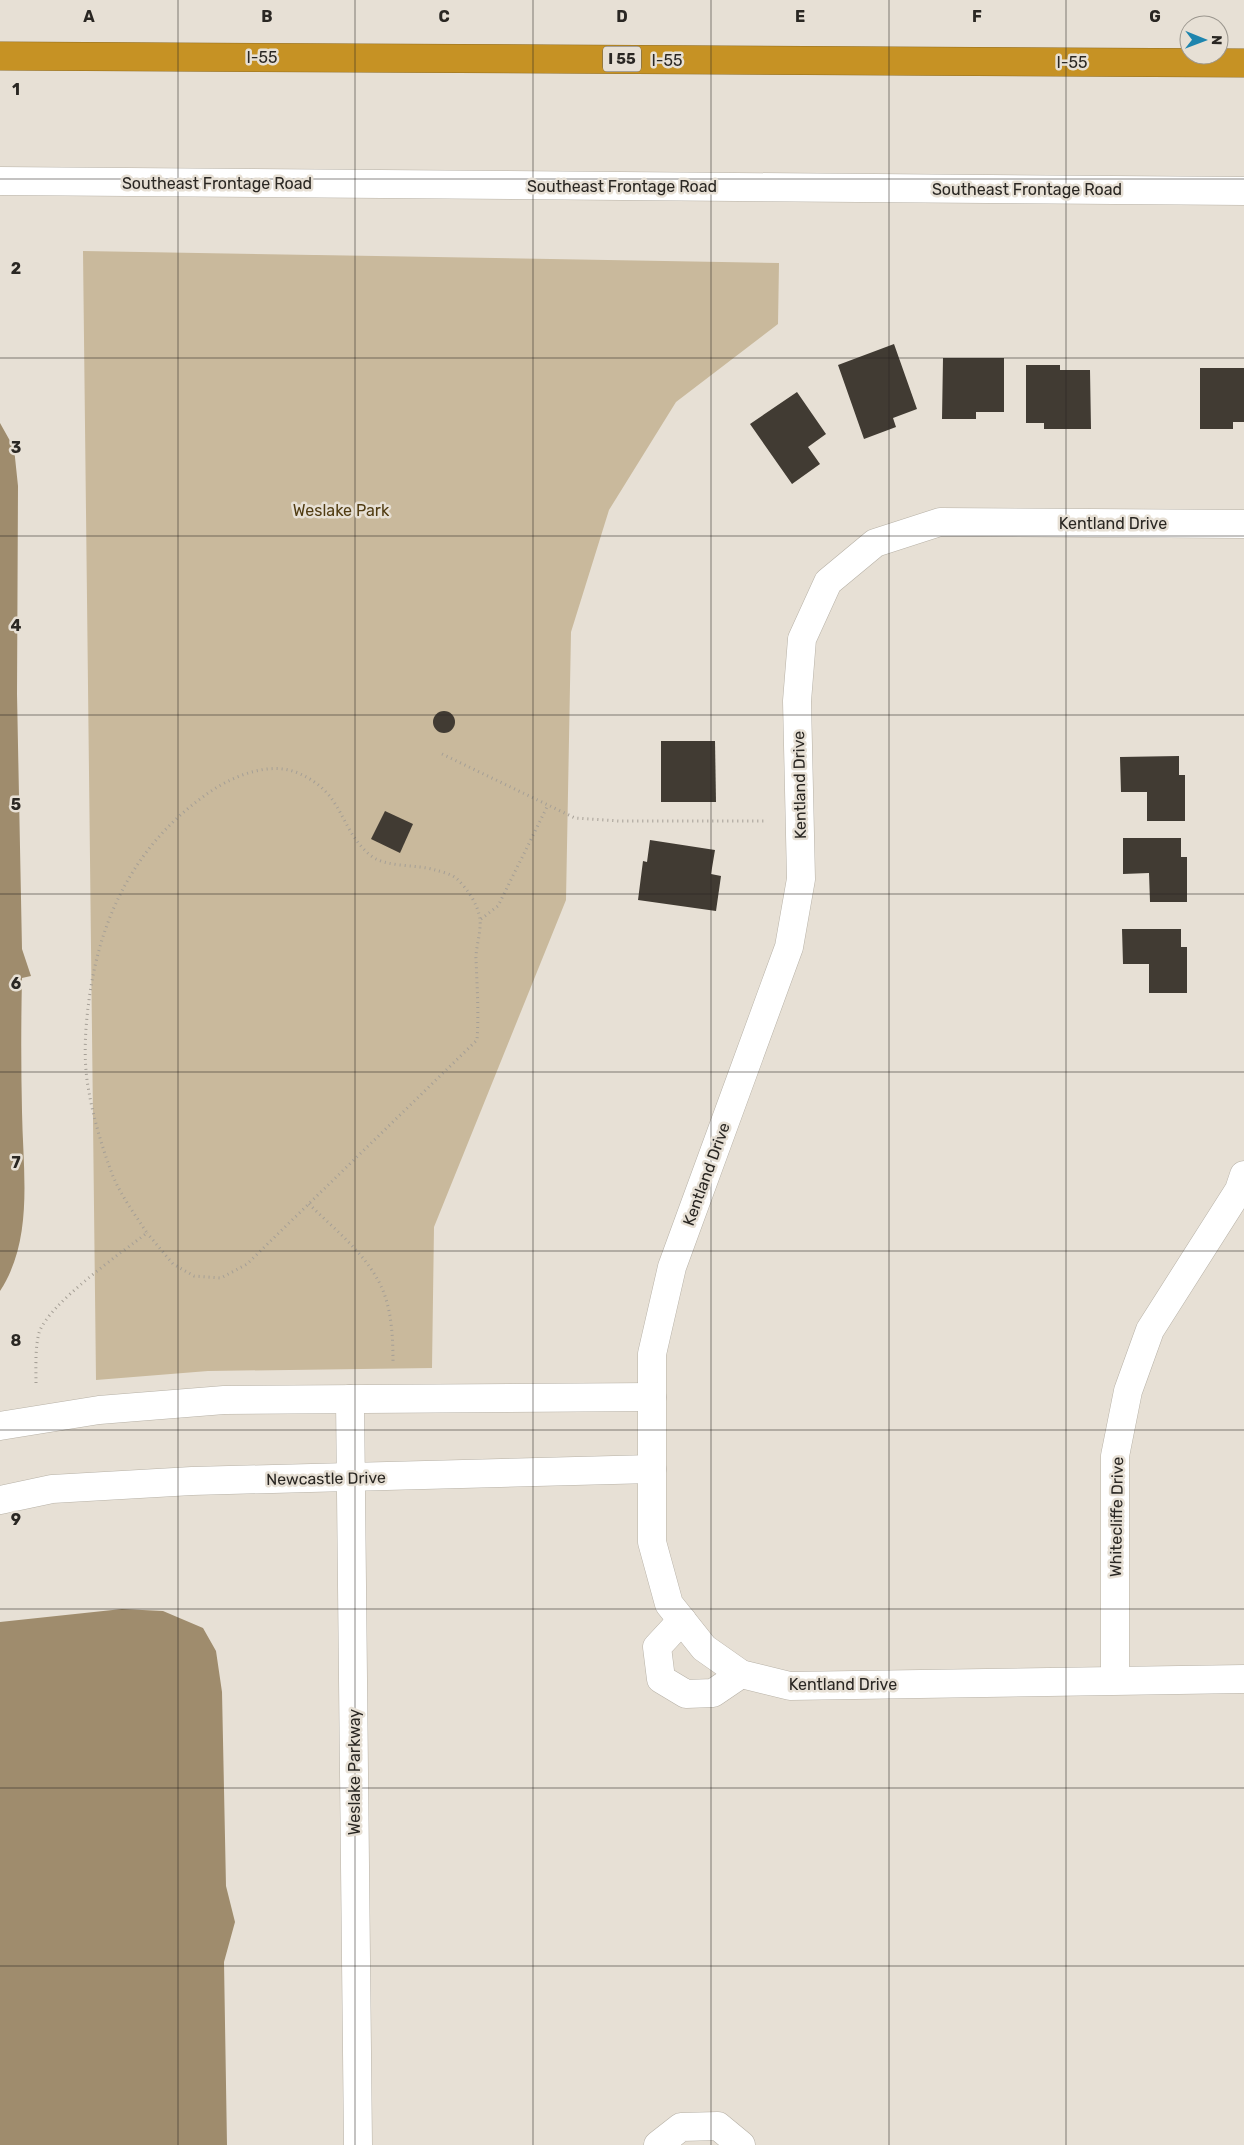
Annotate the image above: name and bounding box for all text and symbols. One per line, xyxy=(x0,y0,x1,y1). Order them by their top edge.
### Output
text: A xyxy=(83,7,95,26)
text: B xyxy=(261,7,273,26)
text: C xyxy=(438,7,450,26)
text: D xyxy=(616,7,628,26)
text: E xyxy=(795,7,805,26)
text: F xyxy=(972,7,982,26)
text: G xyxy=(1149,7,1161,26)
north arrow xyxy=(1179,15,1229,65)
text: N xyxy=(1208,35,1225,45)
road number: I 55 xyxy=(603,46,641,72)
street label: I-55 xyxy=(247,48,277,67)
street label: I-55 xyxy=(652,51,682,70)
street label: I-55 xyxy=(1057,53,1087,72)
text: 1 xyxy=(12,80,20,99)
street label: Southeast Frontage Road xyxy=(122,174,312,193)
street label: Southeast Frontage Road xyxy=(527,177,717,196)
street label: Southeast Frontage Road xyxy=(932,180,1122,199)
text: 2 xyxy=(11,259,21,278)
text: 3 xyxy=(11,438,21,457)
park label: Weslake Park xyxy=(293,501,390,520)
street label: Kentland Drive xyxy=(1059,514,1167,533)
text: 4 xyxy=(11,616,22,635)
street label: Kentland Drive xyxy=(789,731,810,839)
text: 5 xyxy=(11,795,21,814)
text: 6 xyxy=(11,974,21,993)
street label: Kentland Drive xyxy=(679,1120,734,1228)
text: 7 xyxy=(11,1153,21,1172)
text: 8 xyxy=(11,1331,22,1350)
street label: Whitecliffe Drive xyxy=(1106,1457,1127,1577)
street label: Newcastle Drive xyxy=(266,1468,386,1489)
text: 9 xyxy=(11,1510,21,1529)
street label: Kentland Drive xyxy=(789,1675,897,1694)
street label: Weslake Parkway xyxy=(345,1709,364,1835)

